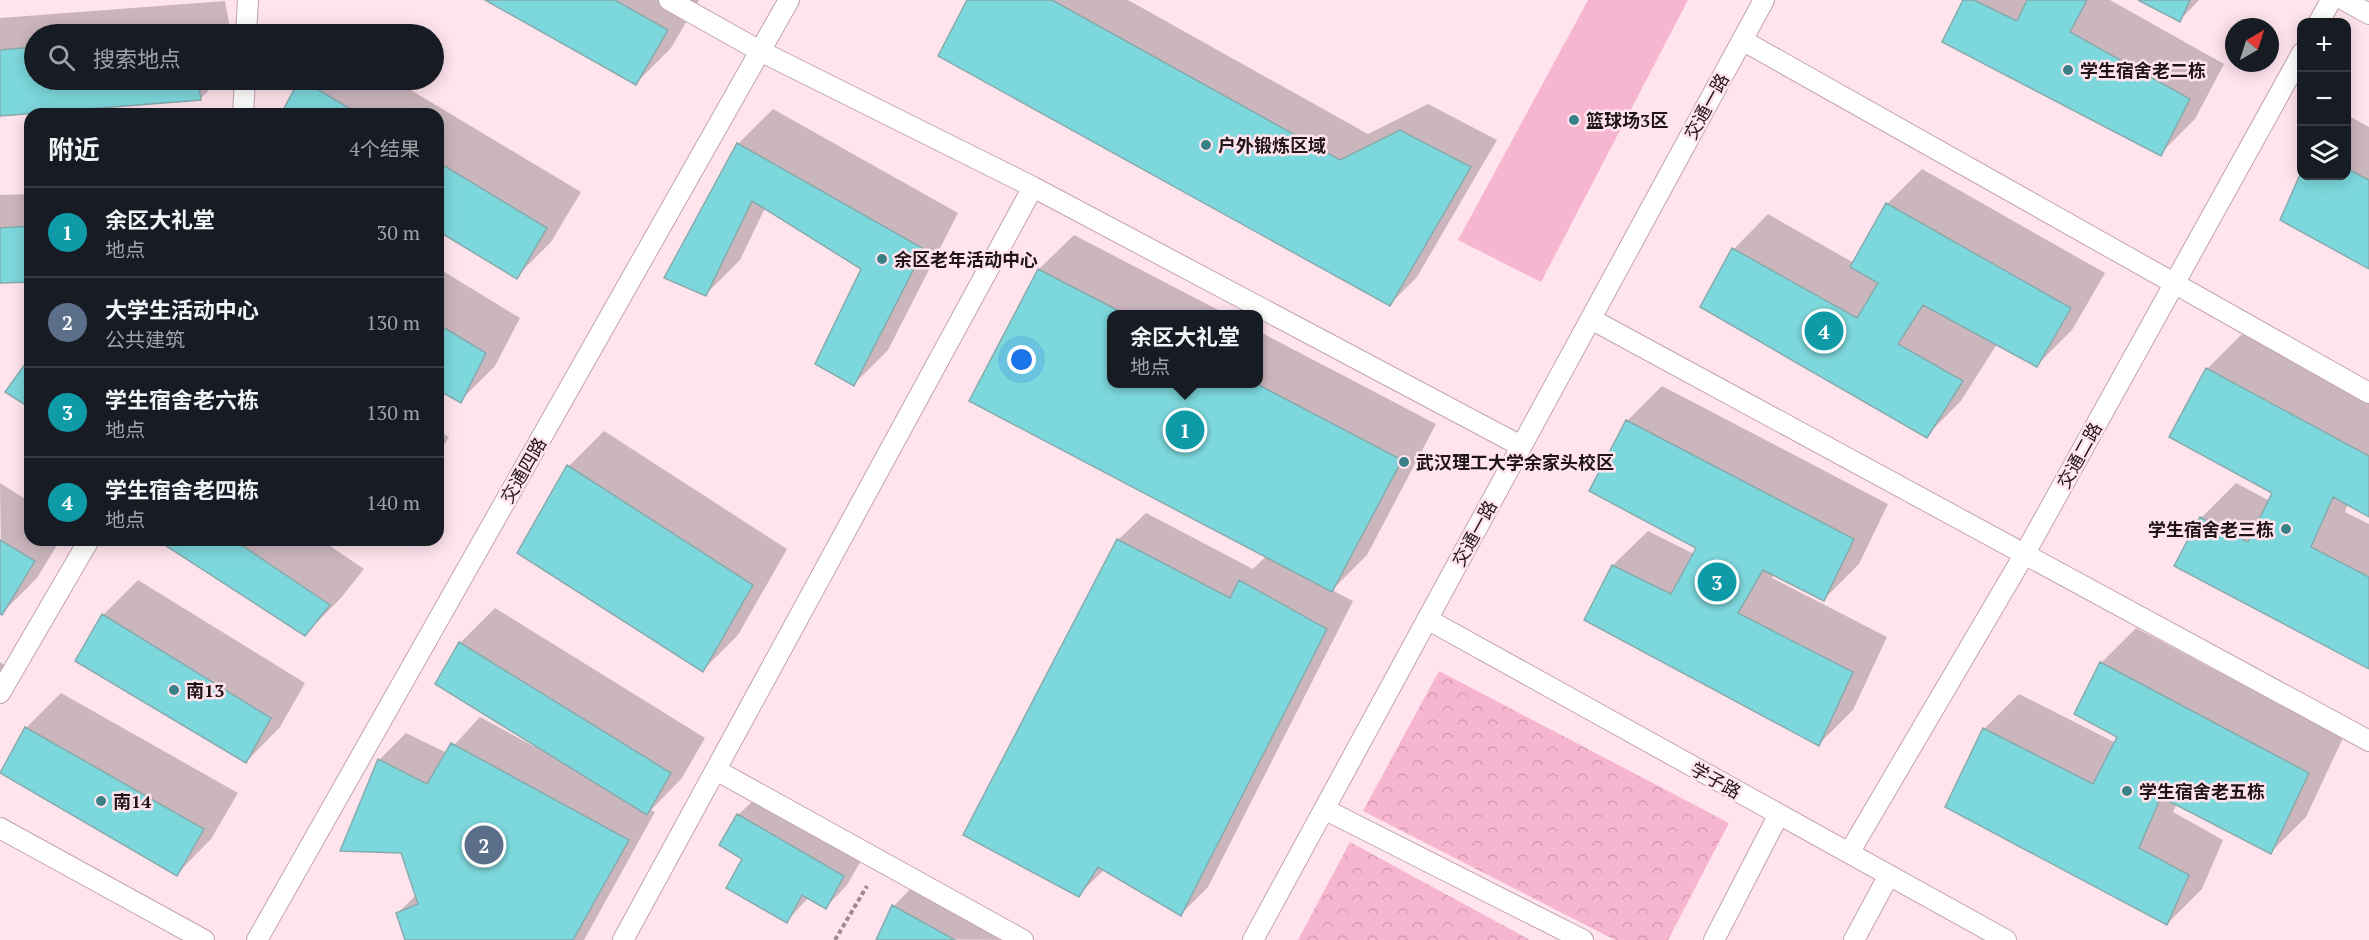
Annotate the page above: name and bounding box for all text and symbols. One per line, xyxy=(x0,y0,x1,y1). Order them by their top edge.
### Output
north arrow xyxy=(2225,18,2279,72)
map controls xyxy=(2297,18,2351,180)
button: + xyxy=(2297,18,2351,72)
search box xyxy=(24,24,444,90)
icon: search xyxy=(45,41,78,74)
text: 搜索地点 xyxy=(93,44,181,73)
place label: 学生宿舍老二栋 xyxy=(2080,58,2206,82)
marker: 学生宿舍老二栋 xyxy=(2061,63,2075,77)
street label: 交通一路 xyxy=(1678,69,1734,143)
button: − xyxy=(2297,72,2351,126)
place label: 篮球场3区 xyxy=(1586,108,1668,132)
marker: 篮球场3区 xyxy=(1567,113,1581,127)
button: layers xyxy=(2297,126,2351,180)
text: 附近 xyxy=(48,132,100,166)
place label: 户外锻炼区域 xyxy=(1218,133,1326,157)
text: 4个结果 xyxy=(349,135,420,162)
marker: 户外锻炼区域 xyxy=(1199,138,1213,152)
text: 余区大礼堂 xyxy=(105,205,215,234)
text: 1 xyxy=(62,219,73,246)
text: 30 m xyxy=(377,219,420,246)
text: 地点 xyxy=(105,236,145,263)
place label: 余区老年活动中心 xyxy=(894,247,1038,271)
marker: 余区老年活动中心 xyxy=(875,252,889,266)
text: 大学生活动中心 xyxy=(105,295,259,324)
pin: 4 xyxy=(1804,308,1844,354)
text: 2 xyxy=(62,309,73,336)
text: 130 m xyxy=(366,309,420,336)
popup xyxy=(1107,310,1263,388)
text: 余区大礼堂 xyxy=(1130,322,1240,351)
text: 公共建筑 xyxy=(105,326,185,353)
your location xyxy=(1007,345,1036,374)
text: 地点 xyxy=(1130,353,1170,380)
text: 学生宿舍老六栋 xyxy=(105,385,259,414)
text: 3 xyxy=(62,399,73,426)
text: 130 m xyxy=(366,399,420,426)
pin: 1 xyxy=(1166,408,1204,452)
text: 地点 xyxy=(105,416,145,443)
street label: 交通二路 xyxy=(2051,418,2107,492)
street label: 交通四路 xyxy=(495,433,551,507)
place label: 武汉理工大学余家头校区 xyxy=(1416,450,1614,474)
marker: 武汉理工大学余家头校区 xyxy=(1397,455,1411,469)
text: 学生宿舍老四栋 xyxy=(105,475,259,504)
text: 4 xyxy=(62,489,73,516)
text: 140 m xyxy=(366,489,420,516)
street label: 交通一路 xyxy=(1446,496,1502,570)
text: 地点 xyxy=(105,506,145,533)
place label: 学生宿舍老三栋 xyxy=(2148,517,2274,541)
marker: 学生宿舍老三栋 xyxy=(2279,522,2293,536)
pin: 3 xyxy=(1698,560,1736,604)
place label: 南13 xyxy=(186,678,224,702)
marker: 南13 xyxy=(167,683,181,697)
street label: 学子路 xyxy=(1687,756,1745,804)
place label: 学生宿舍老五栋 xyxy=(2139,779,2265,803)
marker: 学生宿舍老五栋 xyxy=(2120,784,2134,798)
place label: 南14 xyxy=(113,789,152,813)
marker: 南14 xyxy=(94,794,108,808)
pin: 2 xyxy=(464,822,504,868)

